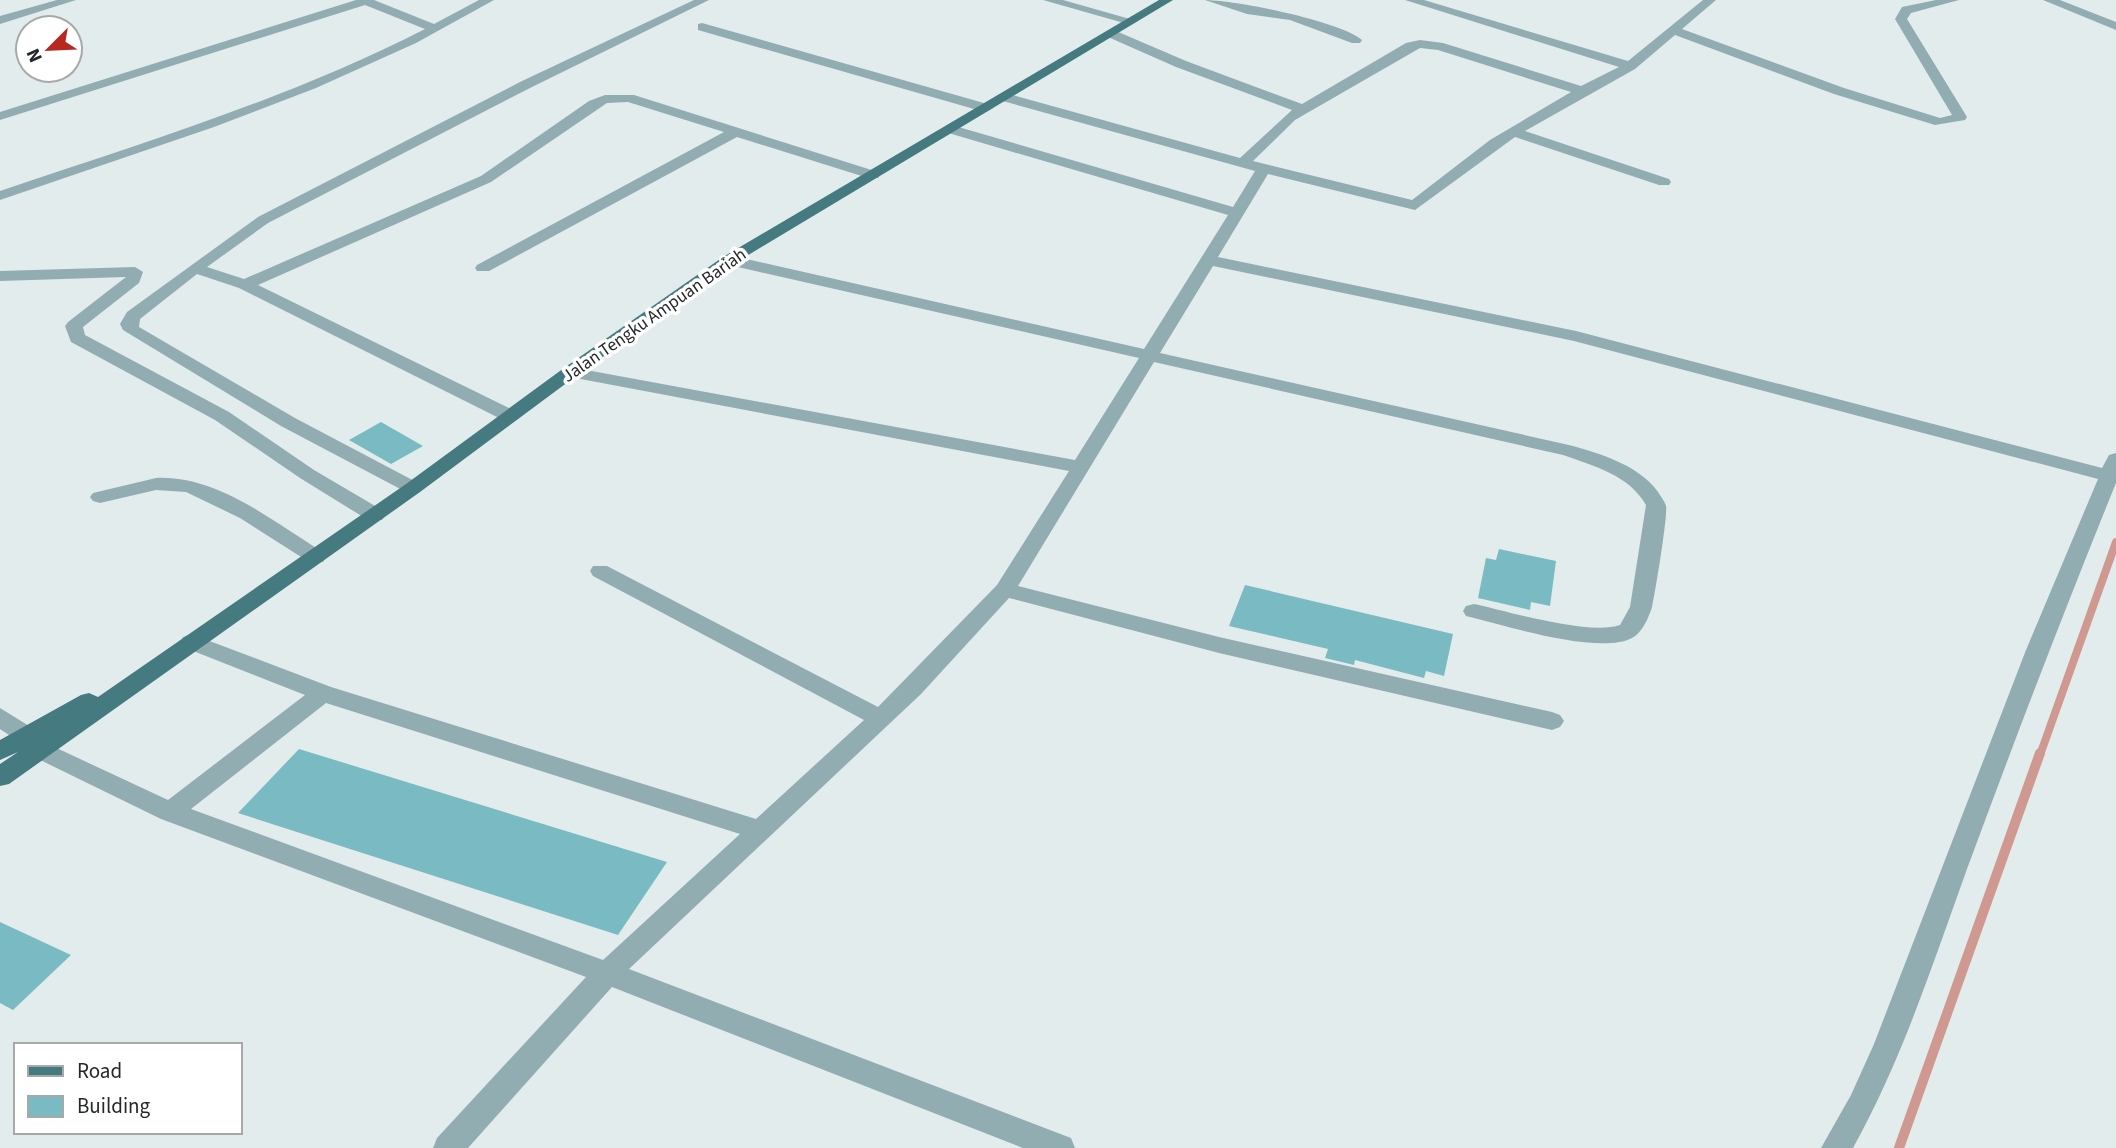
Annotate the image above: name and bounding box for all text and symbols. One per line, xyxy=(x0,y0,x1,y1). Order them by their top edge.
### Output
north arrow xyxy=(14,14,84,84)
text: N xyxy=(20,44,50,67)
street label: Jalan Tengku Ampuan Bariah xyxy=(557,242,751,389)
legend xyxy=(14,1043,242,1134)
text: Road xyxy=(77,1056,122,1086)
text: Building xyxy=(77,1091,151,1121)

